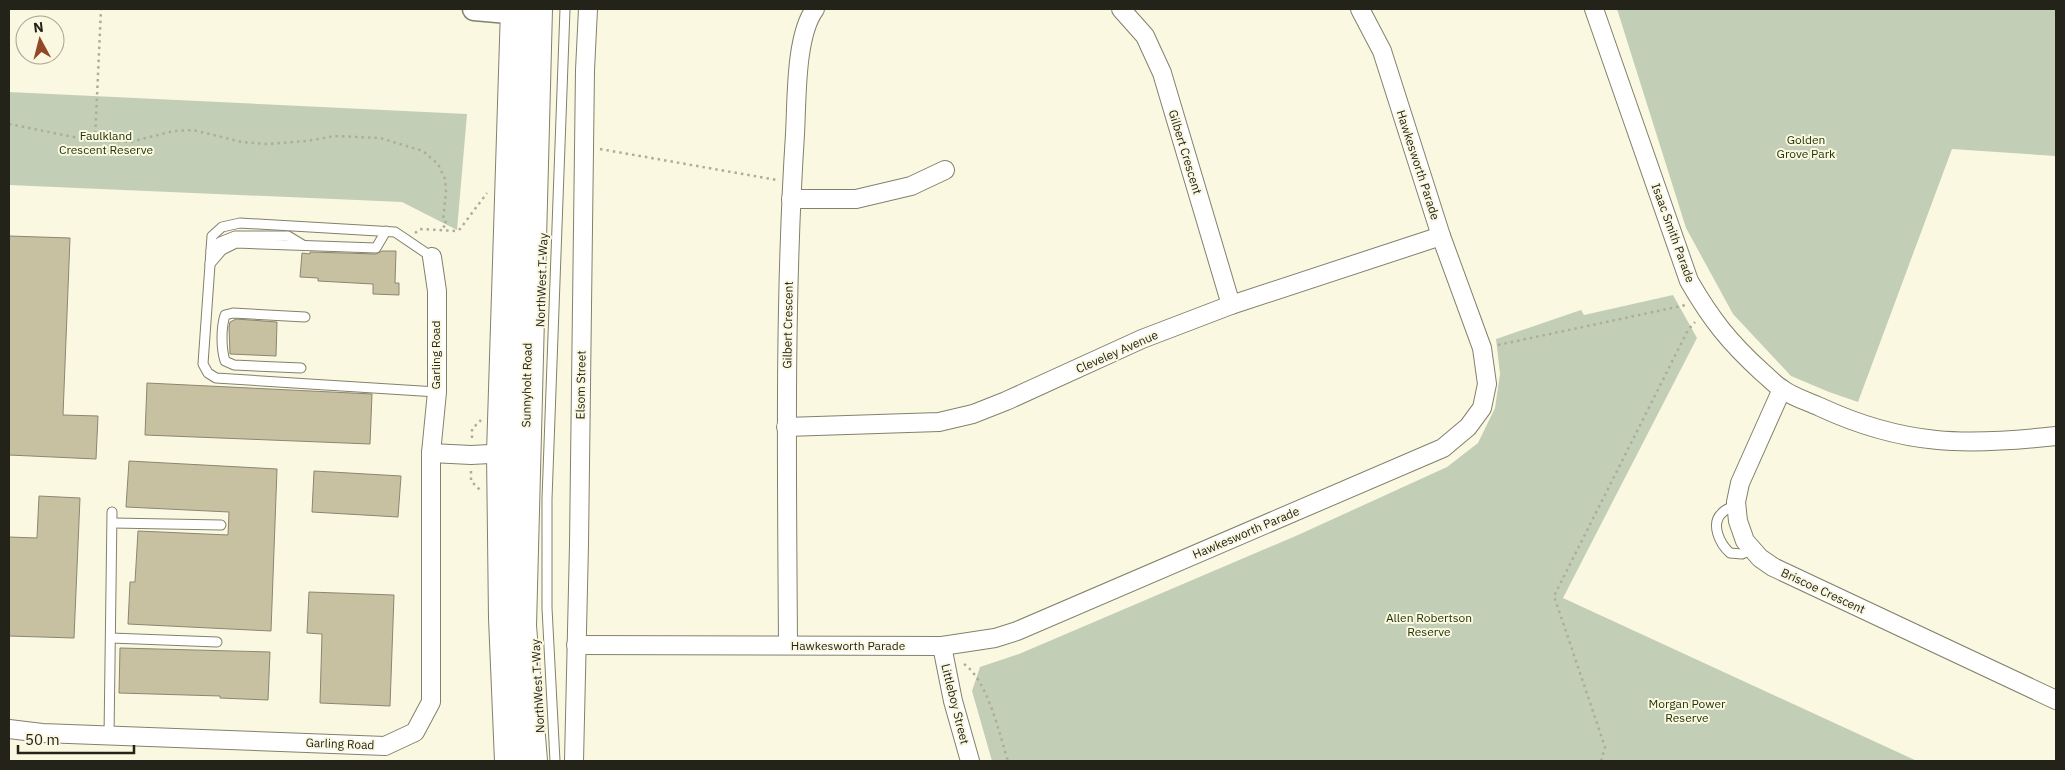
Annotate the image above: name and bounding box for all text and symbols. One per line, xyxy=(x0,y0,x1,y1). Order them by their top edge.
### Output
north arrow xyxy=(15,15,65,65)
text: N xyxy=(32,18,45,37)
street label: Gilbert Crescent xyxy=(1166,108,1205,196)
street label: Hawkesworth Parade xyxy=(1394,108,1443,222)
park label: Faulkland Crescent Reserve xyxy=(59,128,153,157)
park label: Golden Grove Park xyxy=(1777,132,1836,161)
street label: Isaac Smith Parade xyxy=(1649,181,1699,285)
street label: NorthWest T-Way xyxy=(532,233,551,327)
street label: Gilbert Crescent xyxy=(779,281,796,369)
street label: Garling Road xyxy=(428,321,443,390)
street label: Cleveley Avenue xyxy=(1073,327,1161,376)
street label: Sunnyholt Road xyxy=(518,343,535,427)
street label: Elsom Street xyxy=(572,350,589,420)
street label: Hawkesworth Parade xyxy=(1190,503,1302,562)
street label: Briscoe Crescent xyxy=(1779,565,1868,617)
park label: Allen Robertson Reserve xyxy=(1386,610,1472,639)
street label: Hawkesworth Parade xyxy=(791,638,906,653)
street label: NorthWest T-Way xyxy=(528,639,547,733)
street label: Littleboy Street xyxy=(938,662,973,746)
park label: Morgan Power Reserve xyxy=(1649,696,1726,725)
scale bar xyxy=(18,722,134,754)
text: 50 m xyxy=(25,730,60,749)
street label: Garling Road xyxy=(305,735,375,752)

